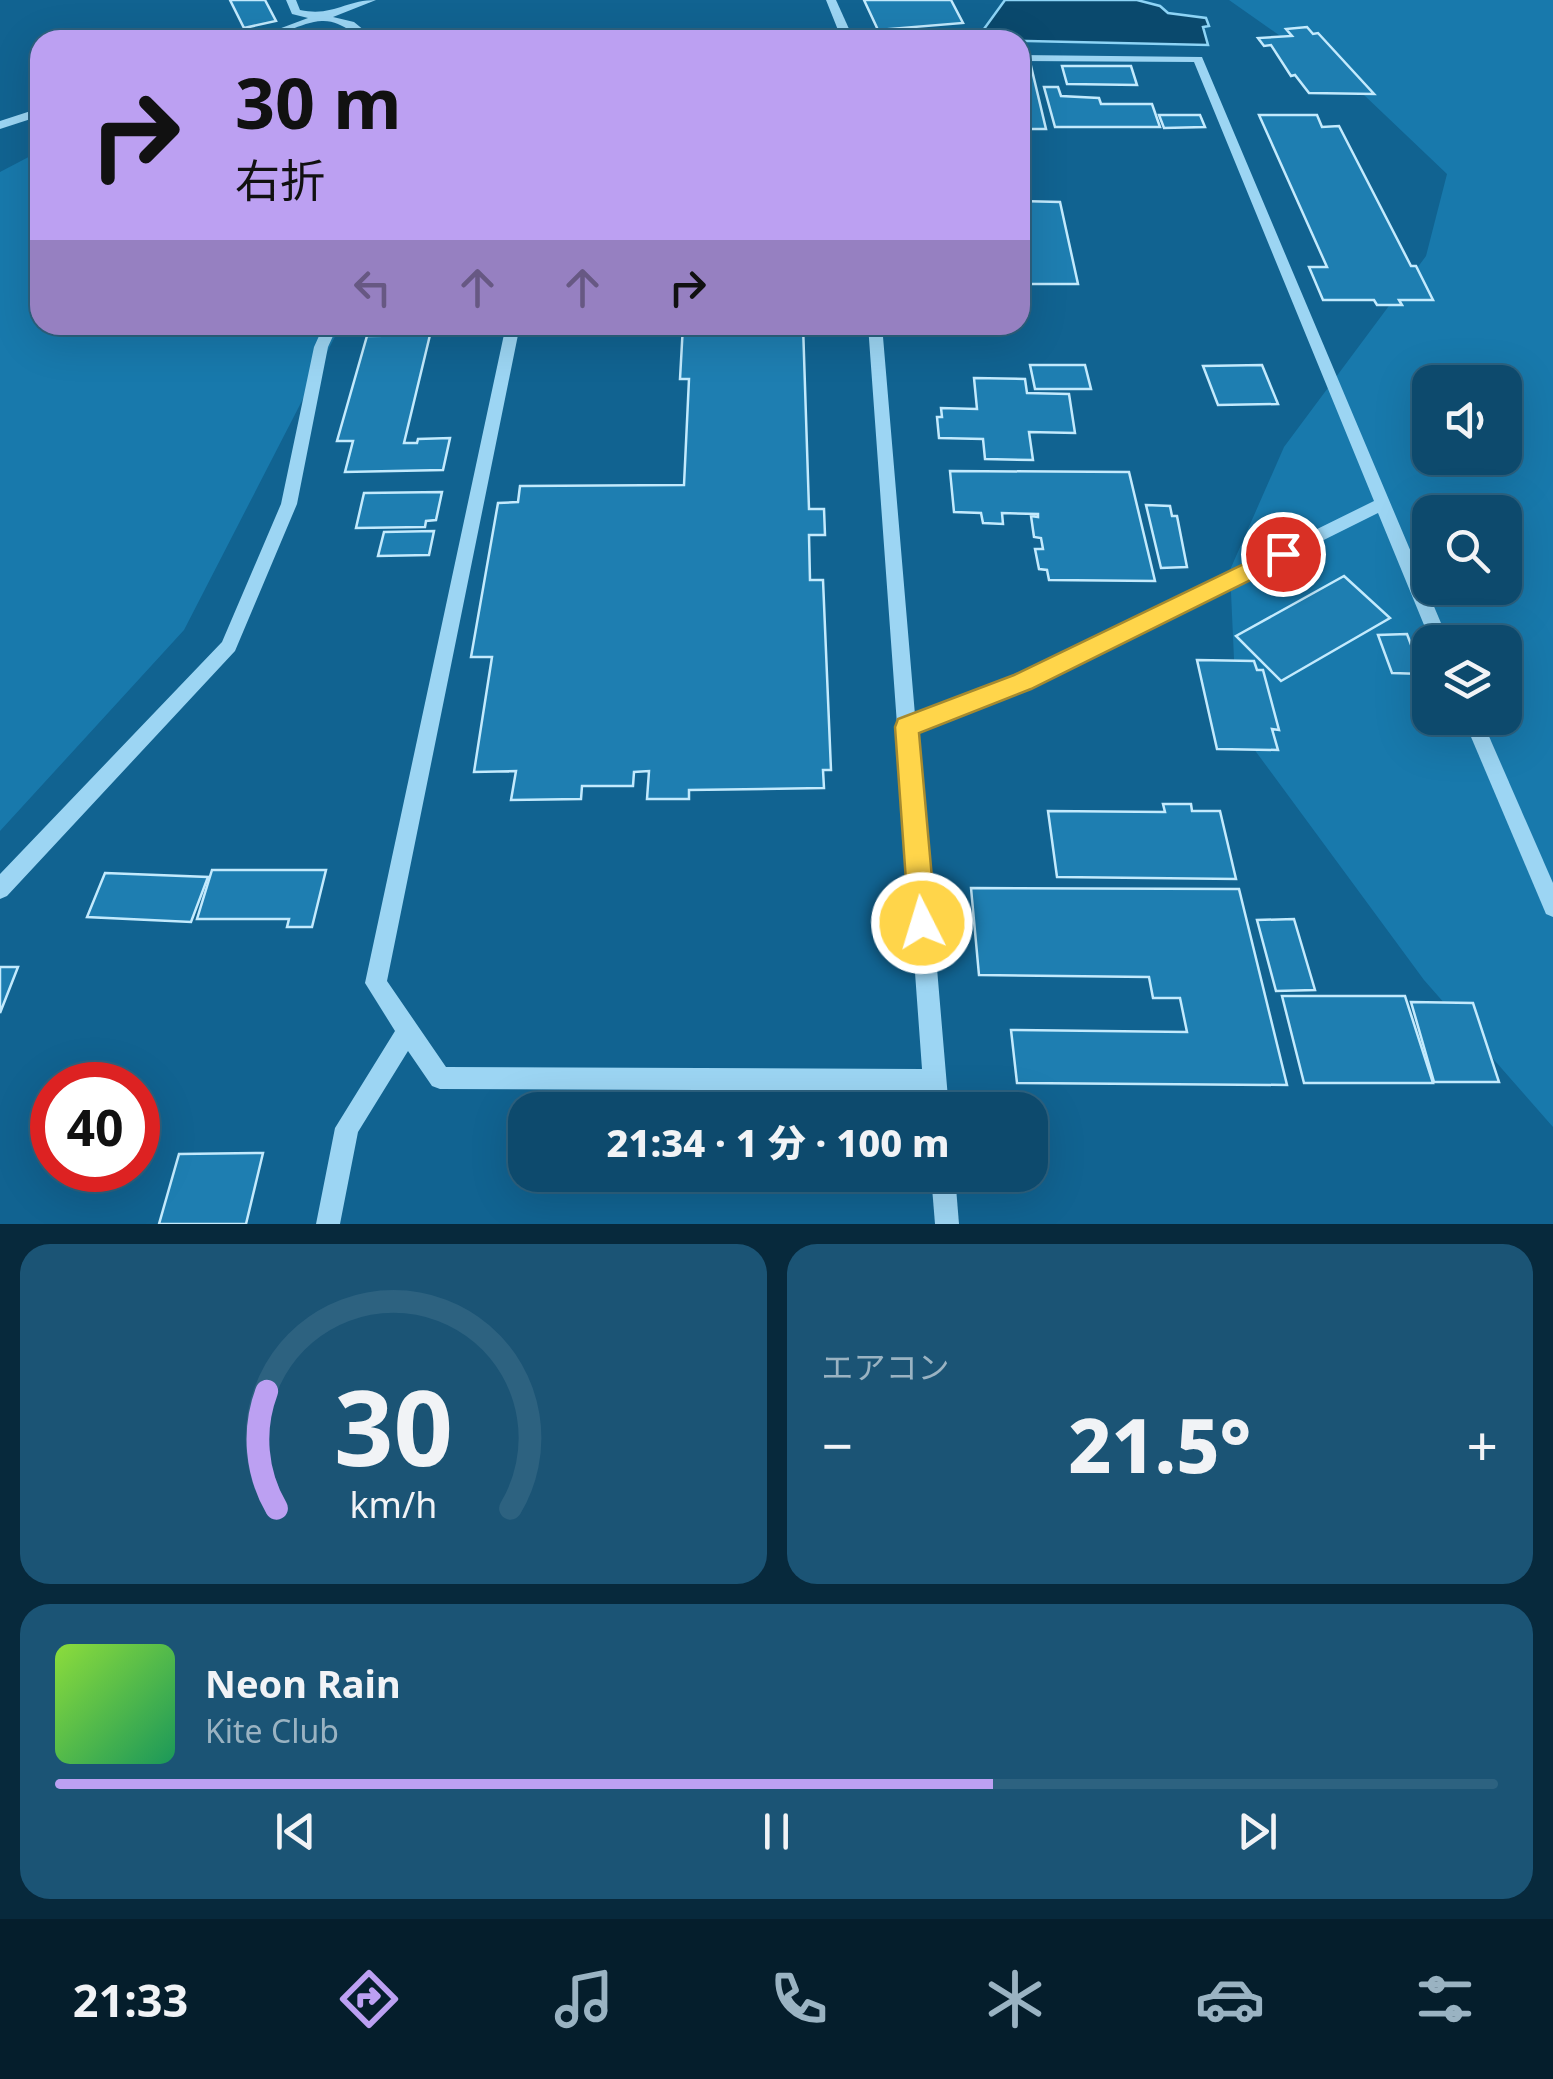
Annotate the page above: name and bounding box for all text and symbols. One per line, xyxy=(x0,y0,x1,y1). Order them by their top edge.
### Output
text: 30 m xyxy=(235,54,402,150)
icon: right xyxy=(70,70,200,200)
text: 右折 xyxy=(235,149,325,210)
icon: left xyxy=(345,260,400,315)
icon: ahead xyxy=(450,260,505,315)
icon: ahead xyxy=(555,260,610,315)
icon: right xyxy=(660,260,715,315)
map controls xyxy=(1412,365,1522,735)
button: sound xyxy=(1412,365,1522,475)
button: search xyxy=(1412,495,1522,605)
pin xyxy=(1241,512,1326,597)
icon: arrive xyxy=(1256,527,1311,582)
button: layers xyxy=(1412,625,1522,735)
position arrow xyxy=(870,871,974,975)
speed limit sign: 40 xyxy=(30,1062,160,1192)
text: 21:34 · 1 分 · 100 m xyxy=(607,1116,949,1168)
text: エアコン xyxy=(822,1345,950,1388)
text: 30 xyxy=(334,1355,453,1496)
text: 21.5° xyxy=(1068,1393,1251,1495)
text: − xyxy=(822,1407,853,1482)
text: + xyxy=(1467,1407,1498,1482)
text: km/h xyxy=(349,1480,437,1528)
text: Neon Rain xyxy=(205,1657,401,1709)
text: Kite Club xyxy=(205,1709,339,1752)
icon: previous xyxy=(268,1804,323,1859)
icon: pause xyxy=(749,1804,804,1859)
icon: next xyxy=(1230,1804,1285,1859)
icon: directions xyxy=(334,1964,404,2034)
icon: music xyxy=(549,1964,619,2034)
icon: phone xyxy=(764,1964,834,2034)
icon: climate xyxy=(980,1964,1050,2034)
icon: car xyxy=(1195,1964,1265,2034)
icon: filters xyxy=(1410,1964,1480,2034)
text: 21:33 xyxy=(73,1969,188,2030)

